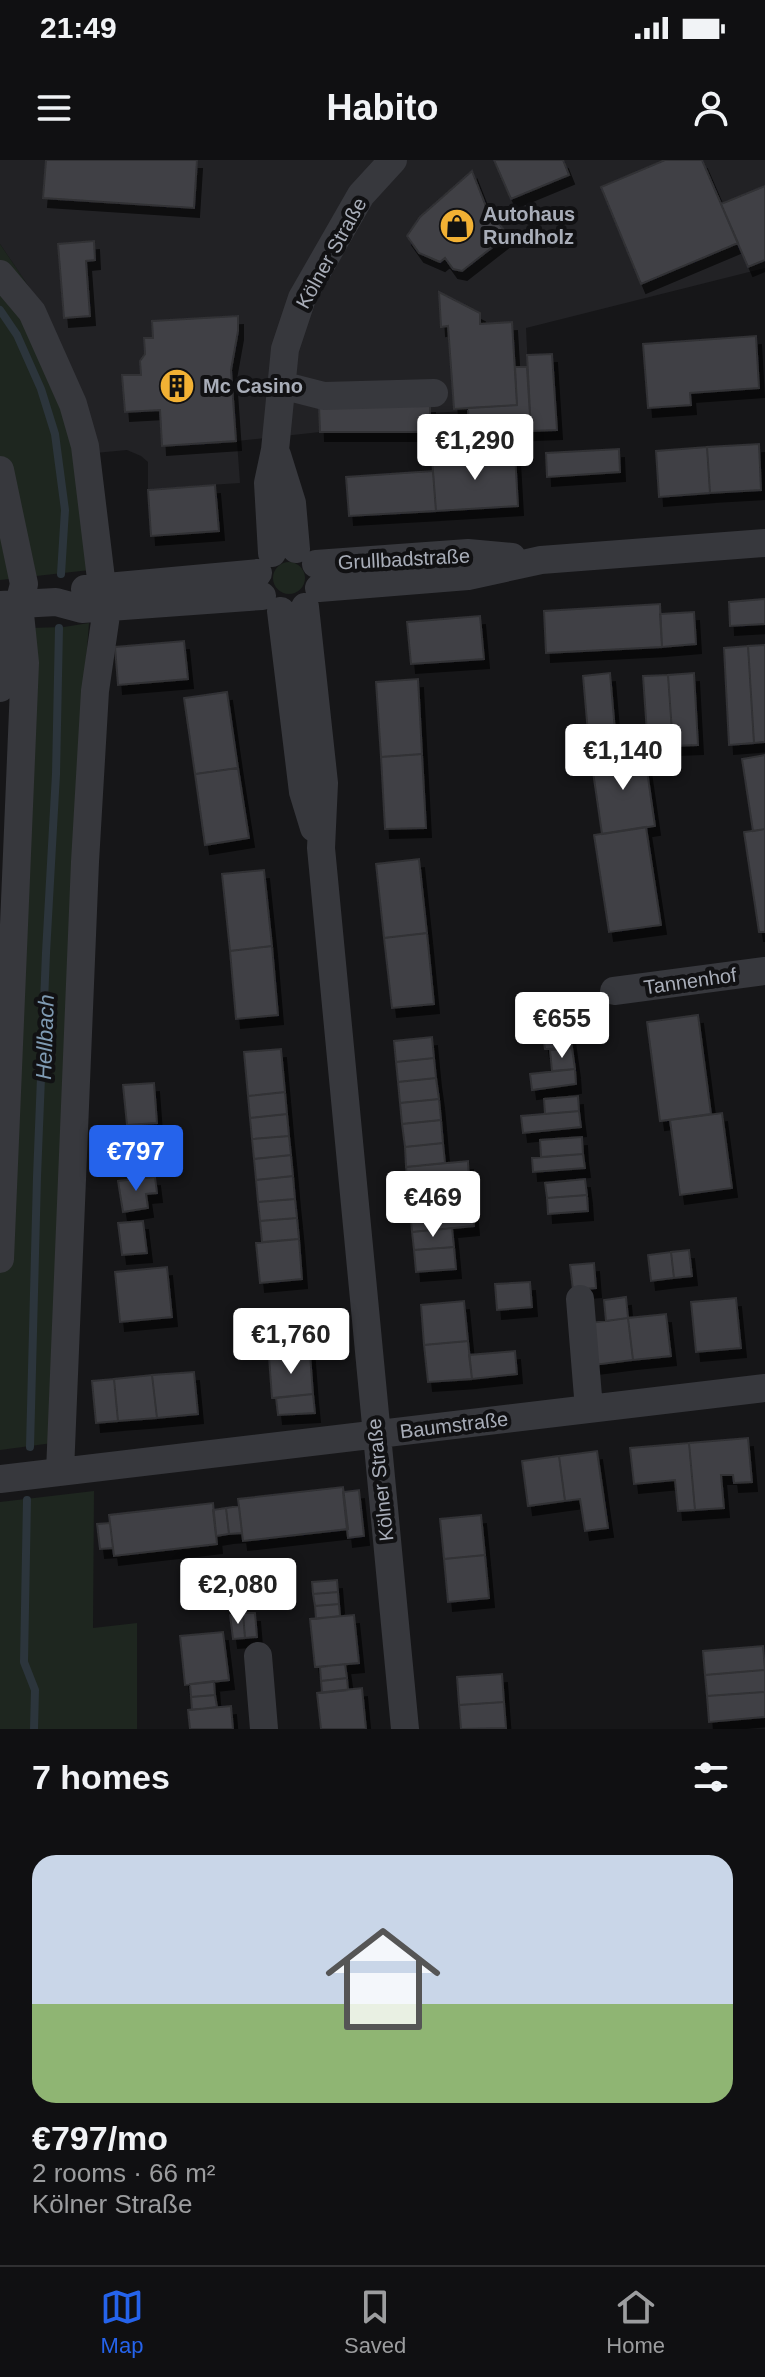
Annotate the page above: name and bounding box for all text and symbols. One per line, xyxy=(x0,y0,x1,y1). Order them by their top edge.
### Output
text: 21:49 xyxy=(40,11,117,44)
icon: menu xyxy=(32,86,76,130)
icon: person xyxy=(689,86,733,130)
text: Habito xyxy=(327,87,439,128)
street label: Kölner Straße xyxy=(291,194,371,312)
place label: Autohaus Rundholz xyxy=(483,203,575,248)
shop icon: Autohaus Rundholz xyxy=(438,207,476,245)
building icon: Mc Casino xyxy=(158,367,196,405)
place label: Mc Casino xyxy=(203,375,303,397)
pin: €1,290 xyxy=(410,414,540,482)
text: €1,290 xyxy=(435,425,515,455)
street label: Grullbadstraße xyxy=(337,545,471,573)
pin: €1,140 xyxy=(558,724,688,792)
text: €1,140 xyxy=(583,735,663,765)
street label: Tannenhof xyxy=(642,964,738,998)
pin: €655 xyxy=(515,992,609,1060)
water label: Hellbach xyxy=(31,994,59,1080)
text: €655 xyxy=(533,1003,591,1033)
pin: €797 xyxy=(89,1125,183,1193)
text: €797 xyxy=(107,1136,165,1166)
pin: €469 xyxy=(386,1171,480,1239)
text: €469 xyxy=(404,1182,462,1212)
pin: €1,760 xyxy=(226,1308,356,1376)
text: €1,760 xyxy=(251,1319,331,1349)
street label: Baumstraße xyxy=(399,1407,509,1443)
street label: Kölner Straße xyxy=(363,1417,397,1543)
pin: €2,080 xyxy=(173,1558,303,1626)
text: €2,080 xyxy=(198,1569,278,1599)
icon: filters xyxy=(689,1755,733,1799)
text: 7 homes xyxy=(32,1758,170,1796)
icon: home xyxy=(311,1907,455,2051)
text: €797/mo xyxy=(32,2119,168,2157)
text: 2 rooms · 66 m² xyxy=(32,2158,216,2188)
text: Kölner Straße xyxy=(32,2189,192,2219)
tab: Map xyxy=(100,2285,144,2359)
tab: Saved xyxy=(344,2285,406,2359)
tab: Home xyxy=(606,2285,665,2359)

